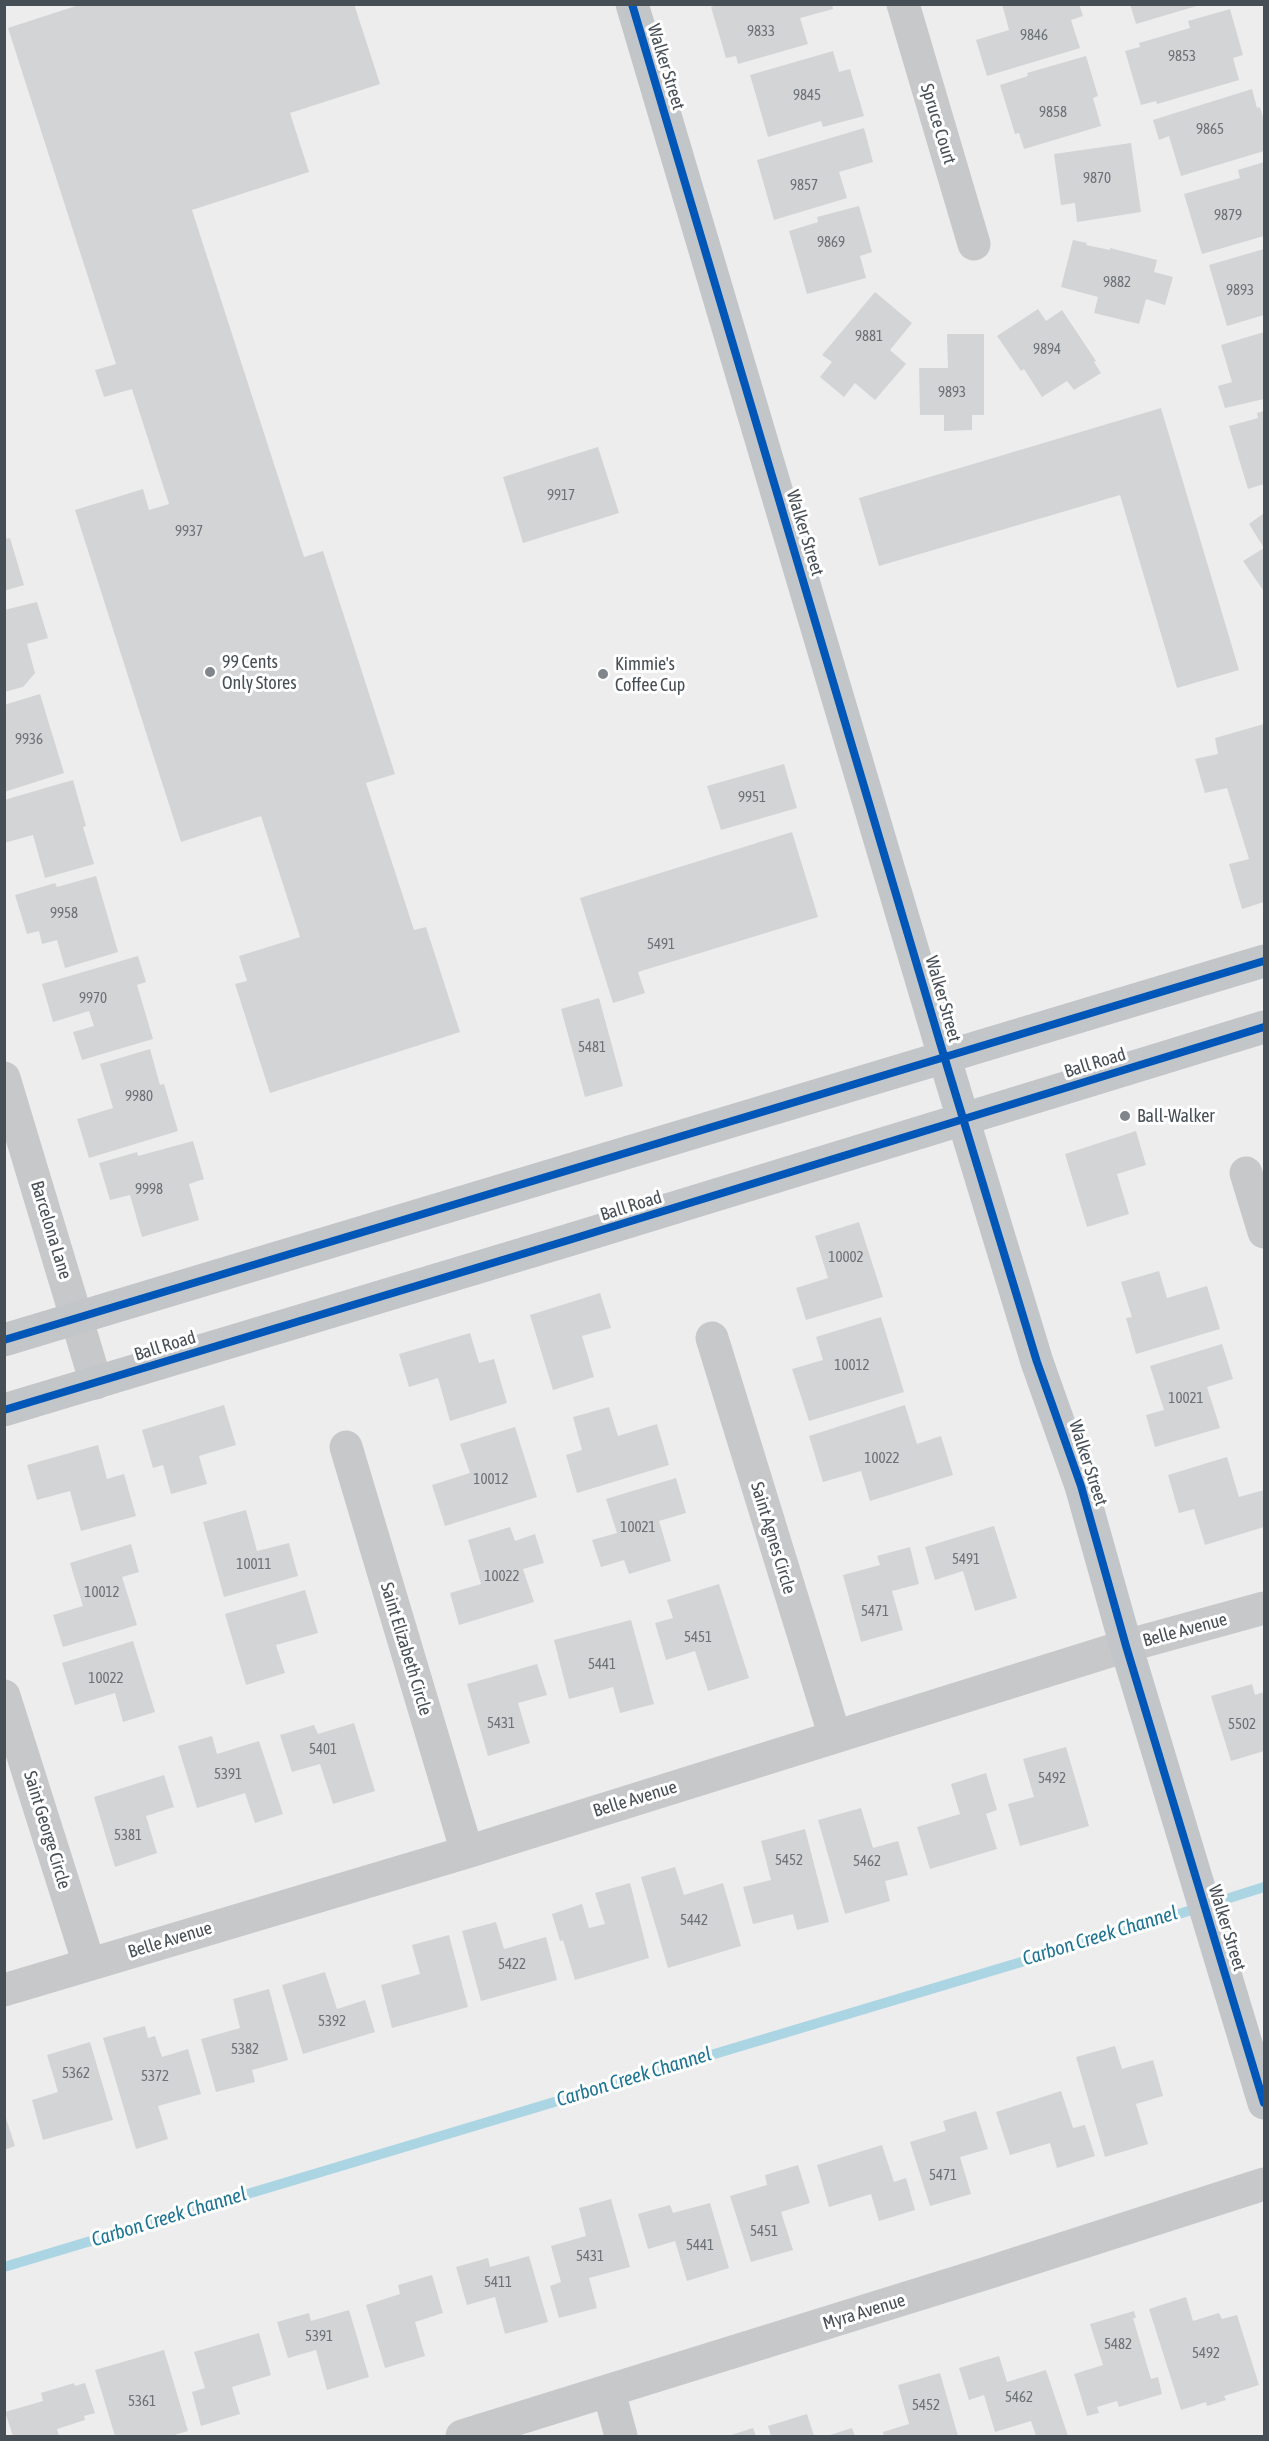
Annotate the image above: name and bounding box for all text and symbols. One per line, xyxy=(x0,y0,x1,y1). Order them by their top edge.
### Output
street label: Walker Street xyxy=(643,21,689,113)
house number: 9833 xyxy=(747,22,775,40)
house number: 9846 xyxy=(1020,26,1048,44)
house number: 9853 xyxy=(1168,47,1196,65)
street label: Spruce Court xyxy=(916,81,960,167)
house number: 9845 xyxy=(793,86,821,104)
house number: 9858 xyxy=(1039,103,1067,121)
house number: 9865 xyxy=(1196,120,1224,138)
house number: 9870 xyxy=(1083,169,1111,187)
house number: 9857 xyxy=(790,176,818,194)
house number: 9879 xyxy=(1214,206,1242,224)
house number: 9869 xyxy=(817,233,845,251)
house number: 9882 xyxy=(1103,273,1131,291)
house number: 9893 xyxy=(1226,281,1254,299)
house number: 9881 xyxy=(855,327,883,345)
house number: 9894 xyxy=(1033,340,1061,358)
house number: 9893 xyxy=(938,383,966,401)
house number: 9917 xyxy=(547,486,575,504)
street label: Walker Street xyxy=(782,487,828,579)
house number: 9937 xyxy=(175,522,203,540)
place label: 99 Cents Only Stores xyxy=(222,651,297,694)
place label: Kimmie's Coffee Cup xyxy=(615,653,685,696)
marker: 99 Cents Only Stores xyxy=(203,665,217,679)
marker: Kimmie's Coffee Cup xyxy=(596,667,610,681)
house number: 9936 xyxy=(15,730,43,748)
house number: 9951 xyxy=(738,788,766,806)
house number: 9958 xyxy=(50,904,78,922)
house number: 5491 xyxy=(647,935,675,953)
street label: Walker Street xyxy=(920,953,966,1045)
house number: 9970 xyxy=(79,989,107,1007)
house number: 5481 xyxy=(578,1038,606,1056)
street label: Ball Road xyxy=(1062,1043,1128,1083)
house number: 9980 xyxy=(125,1087,153,1105)
place label: Ball-Walker xyxy=(1137,1105,1215,1127)
marker: Ball-Walker xyxy=(1118,1109,1132,1123)
street label: Barcelona Lane xyxy=(26,1178,76,1282)
house number: 9998 xyxy=(135,1180,163,1198)
street label: Ball Road xyxy=(598,1186,664,1226)
house number: 10002 xyxy=(828,1248,864,1266)
street label: Ball Road xyxy=(132,1326,198,1366)
house number: 10012 xyxy=(834,1356,870,1374)
house number: 10021 xyxy=(1168,1389,1204,1407)
street label: Walker Street xyxy=(1064,1418,1112,1508)
house number: 10022 xyxy=(864,1449,900,1467)
house number: 10012 xyxy=(473,1470,509,1488)
street label: Saint Agnes Circle xyxy=(746,1480,800,1596)
house number: 10021 xyxy=(620,1518,656,1536)
house number: 5491 xyxy=(952,1550,980,1568)
house number: 10011 xyxy=(236,1555,272,1573)
house number: 10022 xyxy=(484,1567,520,1585)
street label: Saint Elizabeth Circle xyxy=(376,1580,436,1718)
house number: 10012 xyxy=(84,1583,120,1601)
house number: 5471 xyxy=(861,1602,889,1620)
street label: Belle Avenue xyxy=(1140,1608,1230,1652)
house number: 5451 xyxy=(684,1628,712,1646)
house number: 5441 xyxy=(588,1655,616,1673)
house number: 10022 xyxy=(88,1669,124,1687)
house number: 5431 xyxy=(487,1714,515,1732)
house number: 5502 xyxy=(1228,1715,1256,1733)
house number: 5401 xyxy=(309,1740,337,1758)
house number: 5391 xyxy=(214,1765,242,1783)
street label: Saint George Circle xyxy=(19,1768,75,1892)
house number: 5492 xyxy=(1038,1769,1066,1787)
street label: Belle Avenue xyxy=(590,1776,680,1822)
house number: 5381 xyxy=(114,1826,142,1844)
house number: 5452 xyxy=(775,1851,803,1869)
house number: 5462 xyxy=(853,1852,881,1870)
street label: Walker Street xyxy=(1204,1882,1250,1974)
water label: Carbon Creek Channel xyxy=(1020,1901,1180,1971)
house number: 5442 xyxy=(680,1911,708,1929)
street label: Belle Avenue xyxy=(125,1917,215,1963)
house number: 5422 xyxy=(498,1955,526,1973)
house number: 5392 xyxy=(318,2012,346,2030)
house number: 5382 xyxy=(231,2040,259,2058)
water label: Carbon Creek Channel xyxy=(554,2042,714,2112)
house number: 5362 xyxy=(62,2064,90,2082)
house number: 5372 xyxy=(141,2067,169,2085)
house number: 5471 xyxy=(929,2166,957,2184)
water label: Carbon Creek Channel xyxy=(89,2182,249,2252)
house number: 5451 xyxy=(750,2222,778,2240)
house number: 5441 xyxy=(686,2236,714,2254)
house number: 5431 xyxy=(576,2247,604,2265)
house number: 5411 xyxy=(484,2273,512,2291)
street label: Myra Avenue xyxy=(820,2289,908,2335)
house number: 5391 xyxy=(305,2327,333,2345)
house number: 5482 xyxy=(1104,2335,1132,2353)
house number: 5492 xyxy=(1192,2344,1220,2362)
house number: 5462 xyxy=(1005,2388,1033,2406)
house number: 5361 xyxy=(128,2392,156,2410)
house number: 5452 xyxy=(912,2396,940,2414)

